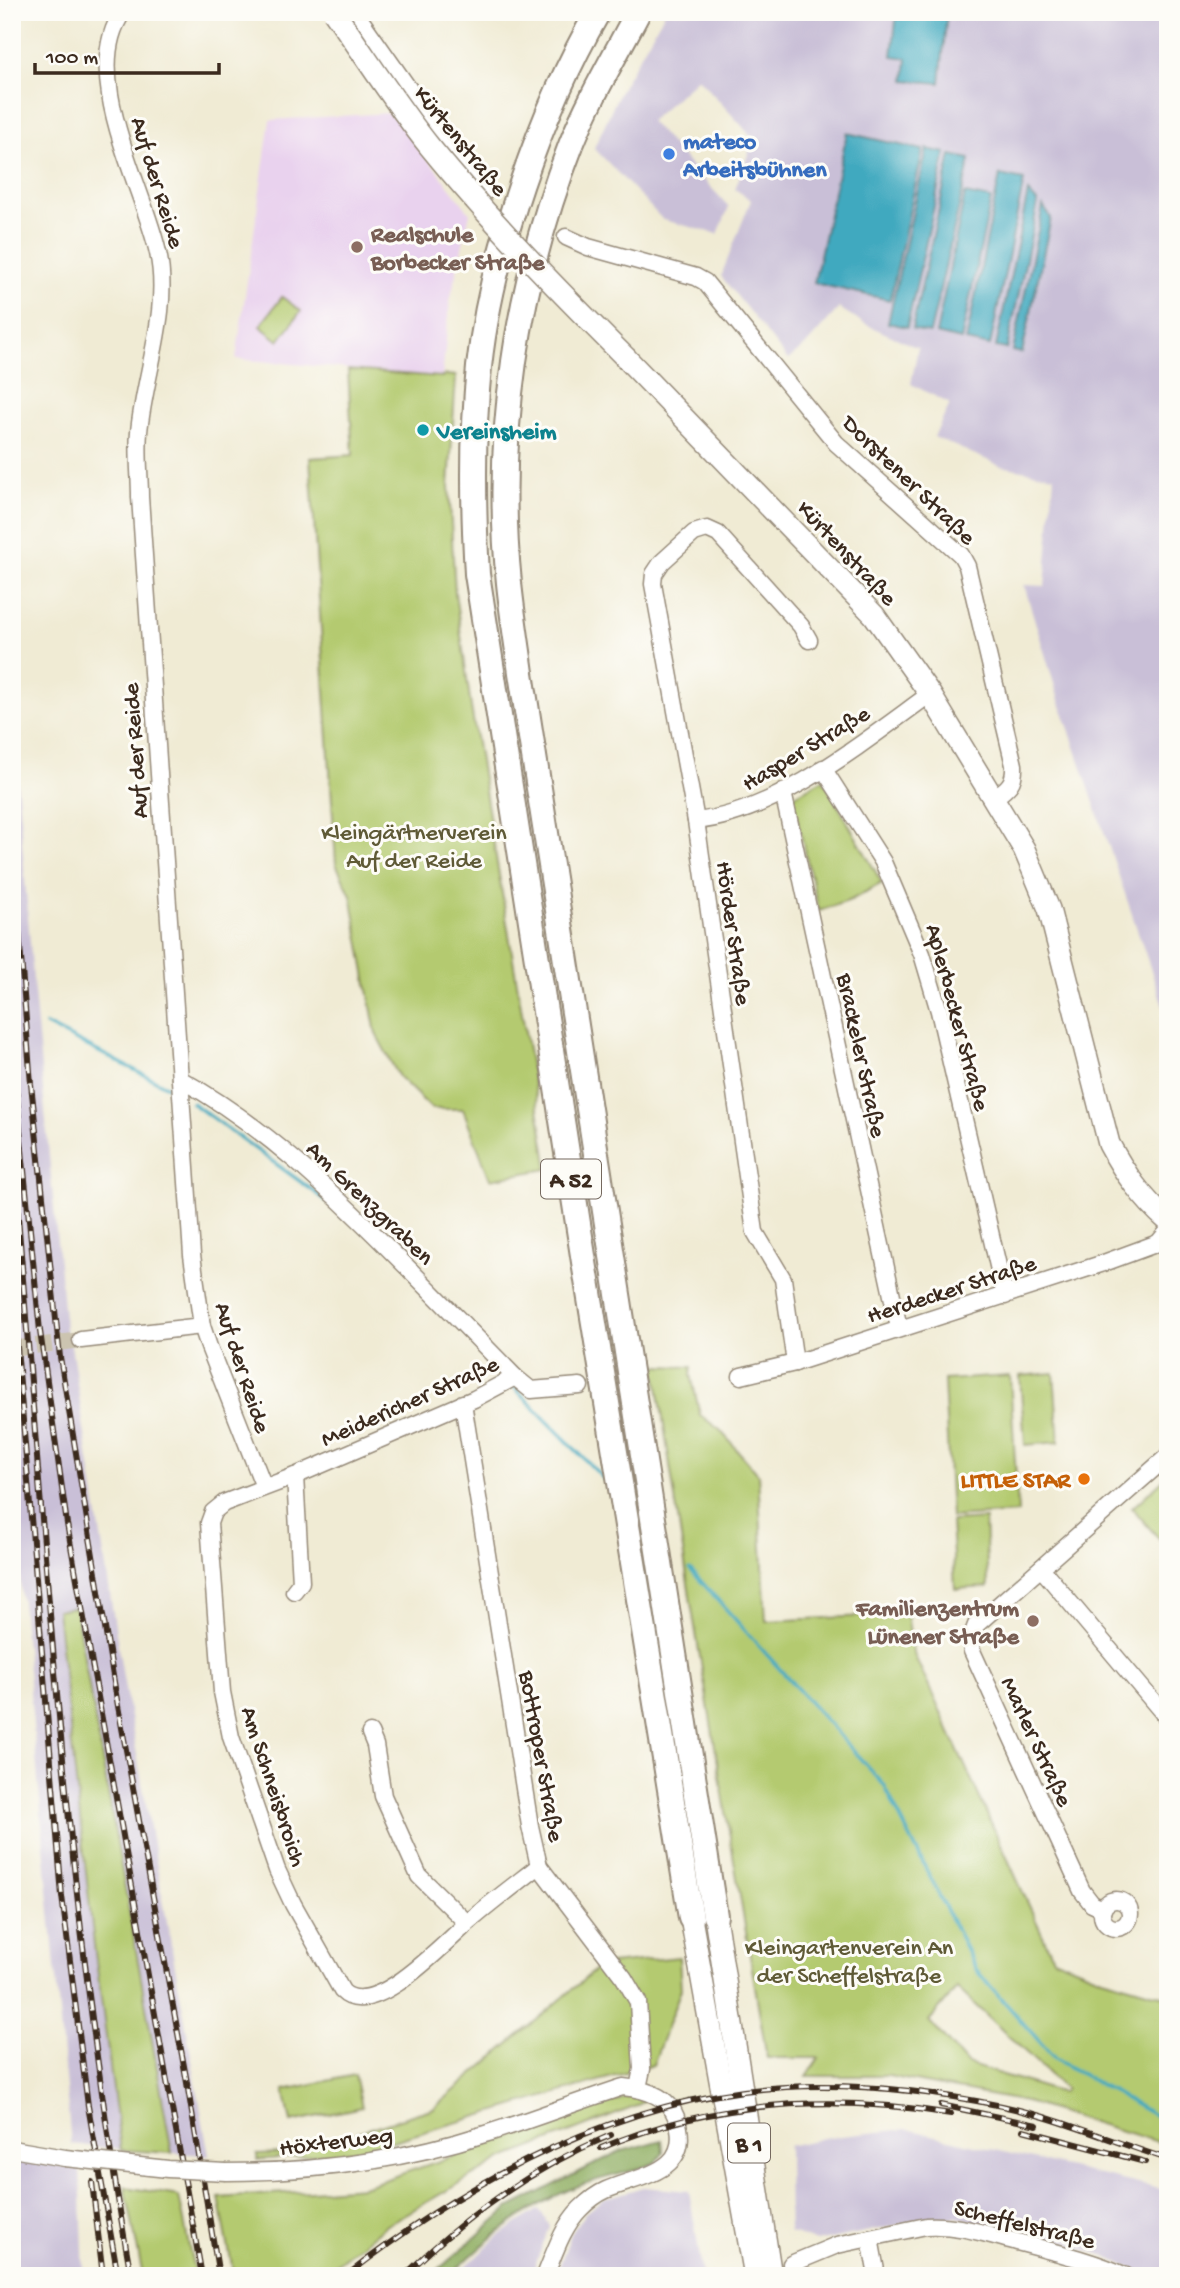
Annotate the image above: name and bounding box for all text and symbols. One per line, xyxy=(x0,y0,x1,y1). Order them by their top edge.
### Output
scale bar xyxy=(35,32,219,76)
text: 100 m xyxy=(45,47,98,72)
street label: Kürtenstraße xyxy=(406,81,513,204)
street label: Auf der Reide xyxy=(122,114,190,253)
place label: mateco Arbeitsbühnen xyxy=(682,129,827,186)
marker: mateco Arbeitsbühnen xyxy=(661,146,677,162)
place label: Realschule Borbecker Straße xyxy=(370,222,546,279)
marker: Realschule Borbecker Straße xyxy=(349,239,365,255)
street label: Dorstener Straße xyxy=(833,409,981,553)
place label: Vereinsheim xyxy=(436,419,557,448)
marker: Vereinsheim xyxy=(415,422,431,438)
street label: Kürtenstraße xyxy=(789,495,902,614)
street label: Auf der Reide xyxy=(118,681,157,819)
street label: Hasper Straße xyxy=(738,700,876,800)
park label: Kleingärtnerverein Auf der Reide xyxy=(321,820,507,877)
street label: Hörder Straße xyxy=(707,860,756,1008)
street label: Aplerbecker Straße xyxy=(917,921,995,1115)
street label: Brackeler Straße xyxy=(828,970,891,1141)
street label: Am Grenzgraben xyxy=(298,1136,439,1273)
road number: A 52 xyxy=(541,1160,601,1198)
street label: Herdecker Straße xyxy=(864,1250,1041,1332)
street label: Auf der Reide xyxy=(206,1299,276,1438)
street label: Meidericher Straße xyxy=(317,1351,504,1455)
place label: LITTLE STAR xyxy=(960,1468,1071,1497)
marker: LITTLE STAR xyxy=(1076,1471,1092,1487)
place label: Familienzentrum Lünener Straße xyxy=(855,1596,1021,1653)
marker: Familienzentrum Lünener Straße xyxy=(1025,1613,1041,1629)
street label: Bottroper Straße xyxy=(510,1668,569,1845)
street label: Marler Straße xyxy=(992,1673,1078,1813)
street label: Am Schneisbroich xyxy=(232,1703,311,1871)
park label: Kleingartenverein An der Scheffelstraße xyxy=(745,1935,954,1992)
street label: Höxterweg xyxy=(278,2122,395,2165)
road number: B 1 xyxy=(728,2124,770,2162)
street label: Scheffelstraße xyxy=(951,2195,1098,2258)

